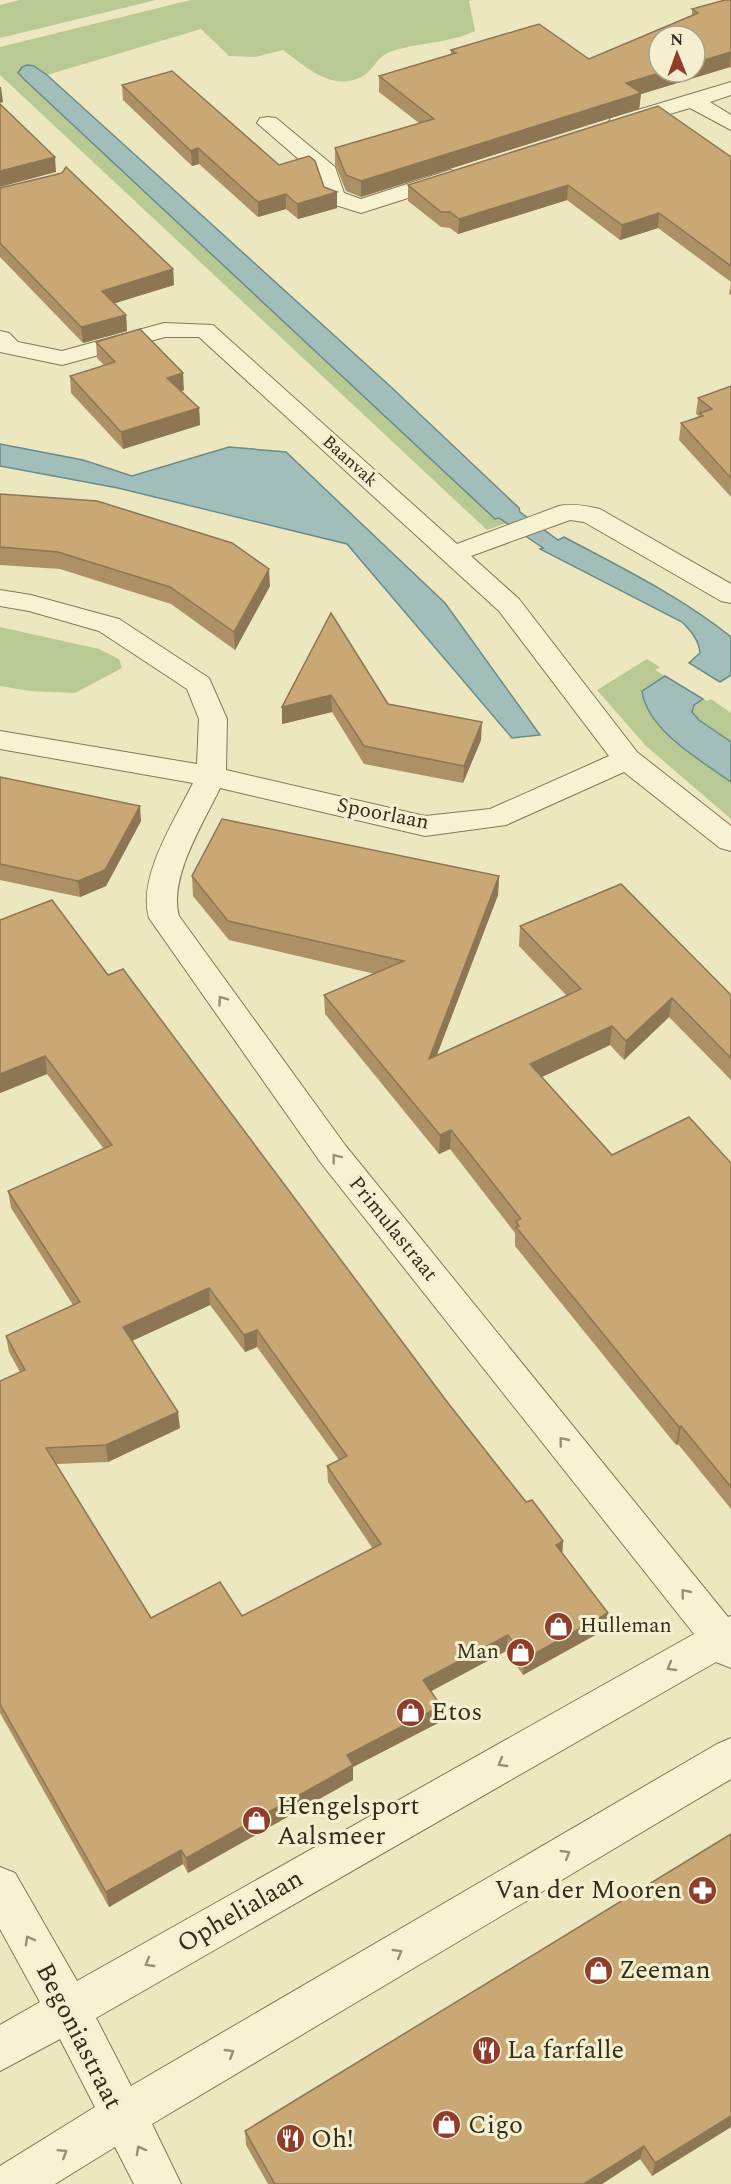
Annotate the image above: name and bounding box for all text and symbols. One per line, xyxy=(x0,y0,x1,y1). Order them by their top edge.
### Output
north arrow xyxy=(647,24,707,84)
text: N xyxy=(670,28,683,52)
street label: Baanvak xyxy=(316,429,384,493)
street label: Spoorlaan xyxy=(334,789,432,839)
one-way arrow xyxy=(218,995,229,1006)
one-way arrow xyxy=(333,1153,344,1164)
street label: Primulastraat xyxy=(340,1169,446,1289)
one-way arrow xyxy=(559,1437,570,1448)
one-way arrow xyxy=(681,1589,692,1600)
shop icon: Hulleman xyxy=(543,1610,575,1642)
place label: Hulleman xyxy=(580,1610,672,1642)
place label: Man xyxy=(456,1636,499,1668)
shop icon: Man xyxy=(504,1636,536,1668)
one-way arrow xyxy=(667,1660,678,1671)
place label: Etos xyxy=(431,1692,482,1732)
shop icon: Etos xyxy=(394,1696,426,1728)
one-way arrow xyxy=(498,1756,508,1767)
place label: Hengelsport Aalsmeer xyxy=(277,1786,419,1856)
shop icon: Hengelsport Aalsmeer xyxy=(240,1805,272,1837)
one-way arrow xyxy=(560,1850,570,1862)
street label: Ophelialaan xyxy=(169,1859,311,1963)
place label: Van der Mooren xyxy=(495,1870,682,1910)
pharmacy icon: Van der Mooren xyxy=(687,1874,719,1906)
one-way arrow xyxy=(25,1935,36,1946)
one-way arrow xyxy=(392,1949,402,1961)
place label: Zeeman xyxy=(619,1950,711,1990)
shop icon: Zeeman xyxy=(582,1954,614,1986)
one-way arrow xyxy=(145,1955,155,1967)
street label: Begoniastraat xyxy=(25,1956,133,2116)
place label: La farfalle xyxy=(507,2030,624,2070)
restaurant icon: La farfalle xyxy=(470,2034,502,2066)
one-way arrow xyxy=(224,2048,234,2060)
place label: Cigo xyxy=(468,2105,523,2145)
shop icon: Cigo xyxy=(431,2109,463,2141)
place label: Oh! xyxy=(311,2119,354,2159)
restaurant icon: Oh! xyxy=(274,2123,306,2155)
one-way arrow xyxy=(136,2146,147,2157)
one-way arrow xyxy=(56,2149,67,2160)

